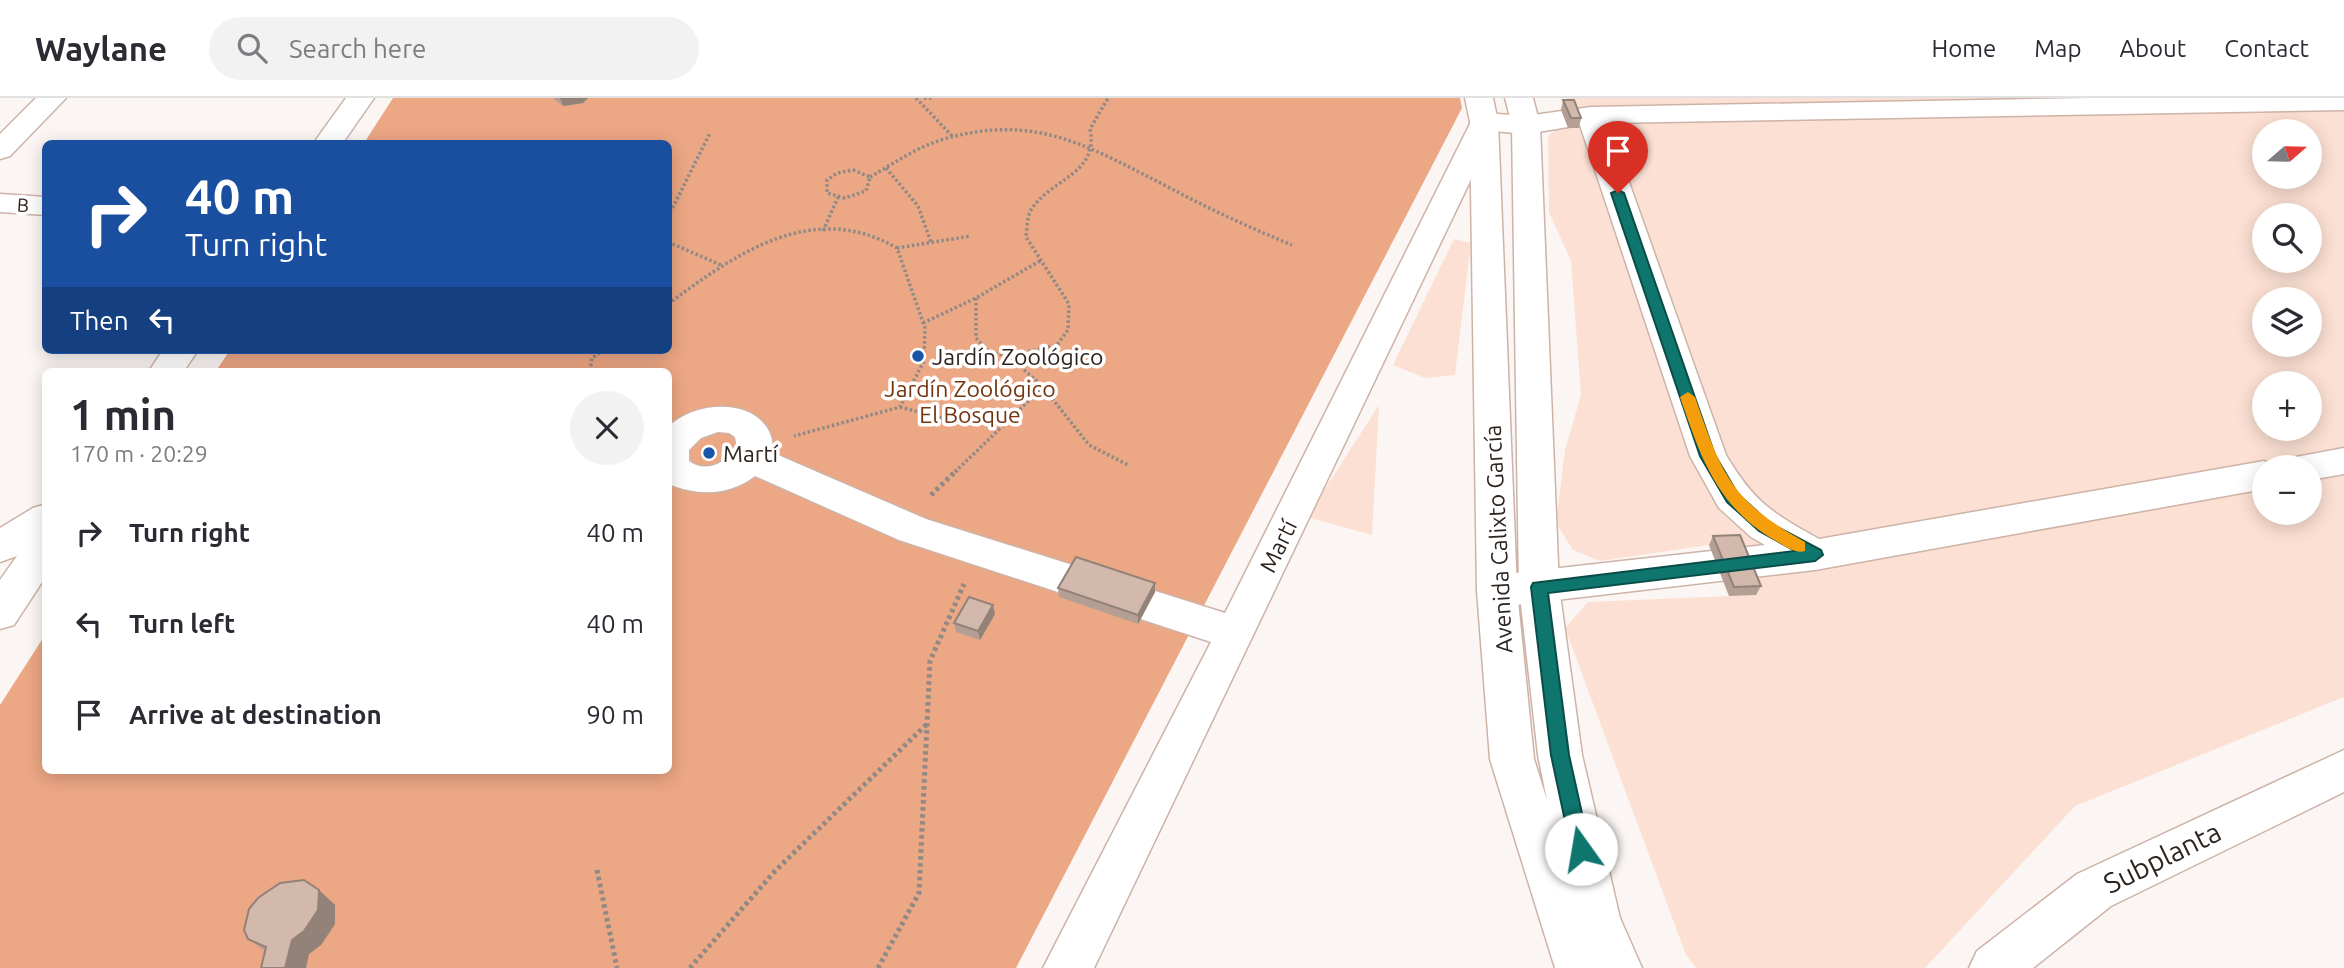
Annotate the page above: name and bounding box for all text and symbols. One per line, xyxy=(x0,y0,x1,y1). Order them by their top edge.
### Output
search box xyxy=(209,17,699,80)
icon: search xyxy=(233,29,271,67)
text: Waylane xyxy=(35,30,167,67)
text: Search here xyxy=(289,34,426,63)
text: Home xyxy=(1931,35,1996,62)
text: Map xyxy=(2034,35,2081,62)
text: About xyxy=(2119,35,2186,62)
text: Contact xyxy=(2224,35,2309,62)
north arrow xyxy=(2252,119,2322,189)
map controls xyxy=(2252,119,2322,525)
pin xyxy=(1588,121,1648,193)
icon: arrive xyxy=(1599,132,1637,170)
icon: right xyxy=(70,168,161,259)
text: 40 m xyxy=(185,168,294,223)
street label: B xyxy=(16,194,30,216)
button: search xyxy=(2252,203,2322,273)
text: Turn right xyxy=(185,226,327,262)
button: layers xyxy=(2252,287,2322,357)
icon: left xyxy=(143,301,181,339)
text: Then xyxy=(70,306,129,335)
place label: Jardín Zoológico xyxy=(932,344,1103,369)
marker: Jardín Zoológico xyxy=(910,348,926,364)
button: + xyxy=(2252,371,2322,441)
park label: Jardín Zoológico El Bosque xyxy=(884,376,1056,427)
text: 1 min xyxy=(70,391,176,438)
button: close xyxy=(570,391,644,465)
street label: Avenida Calixto García xyxy=(1480,424,1516,654)
text: 170 m · 20:29 xyxy=(70,441,208,466)
place label: Martí xyxy=(723,441,779,466)
marker: Martí xyxy=(701,445,717,461)
button: − xyxy=(2252,455,2322,525)
icon: right xyxy=(70,514,108,552)
street label: Martí xyxy=(1255,515,1302,576)
text: Turn right xyxy=(129,518,250,547)
text: 40 m xyxy=(586,518,644,547)
icon: left xyxy=(70,605,108,643)
text: Turn left xyxy=(129,609,235,638)
text: 40 m xyxy=(586,609,644,638)
icon: arrive xyxy=(70,696,108,734)
text: Arrive at destination xyxy=(129,700,382,729)
text: 90 m xyxy=(586,700,644,729)
position arrow xyxy=(1544,812,1618,886)
street label: Subplanta xyxy=(2098,815,2226,899)

